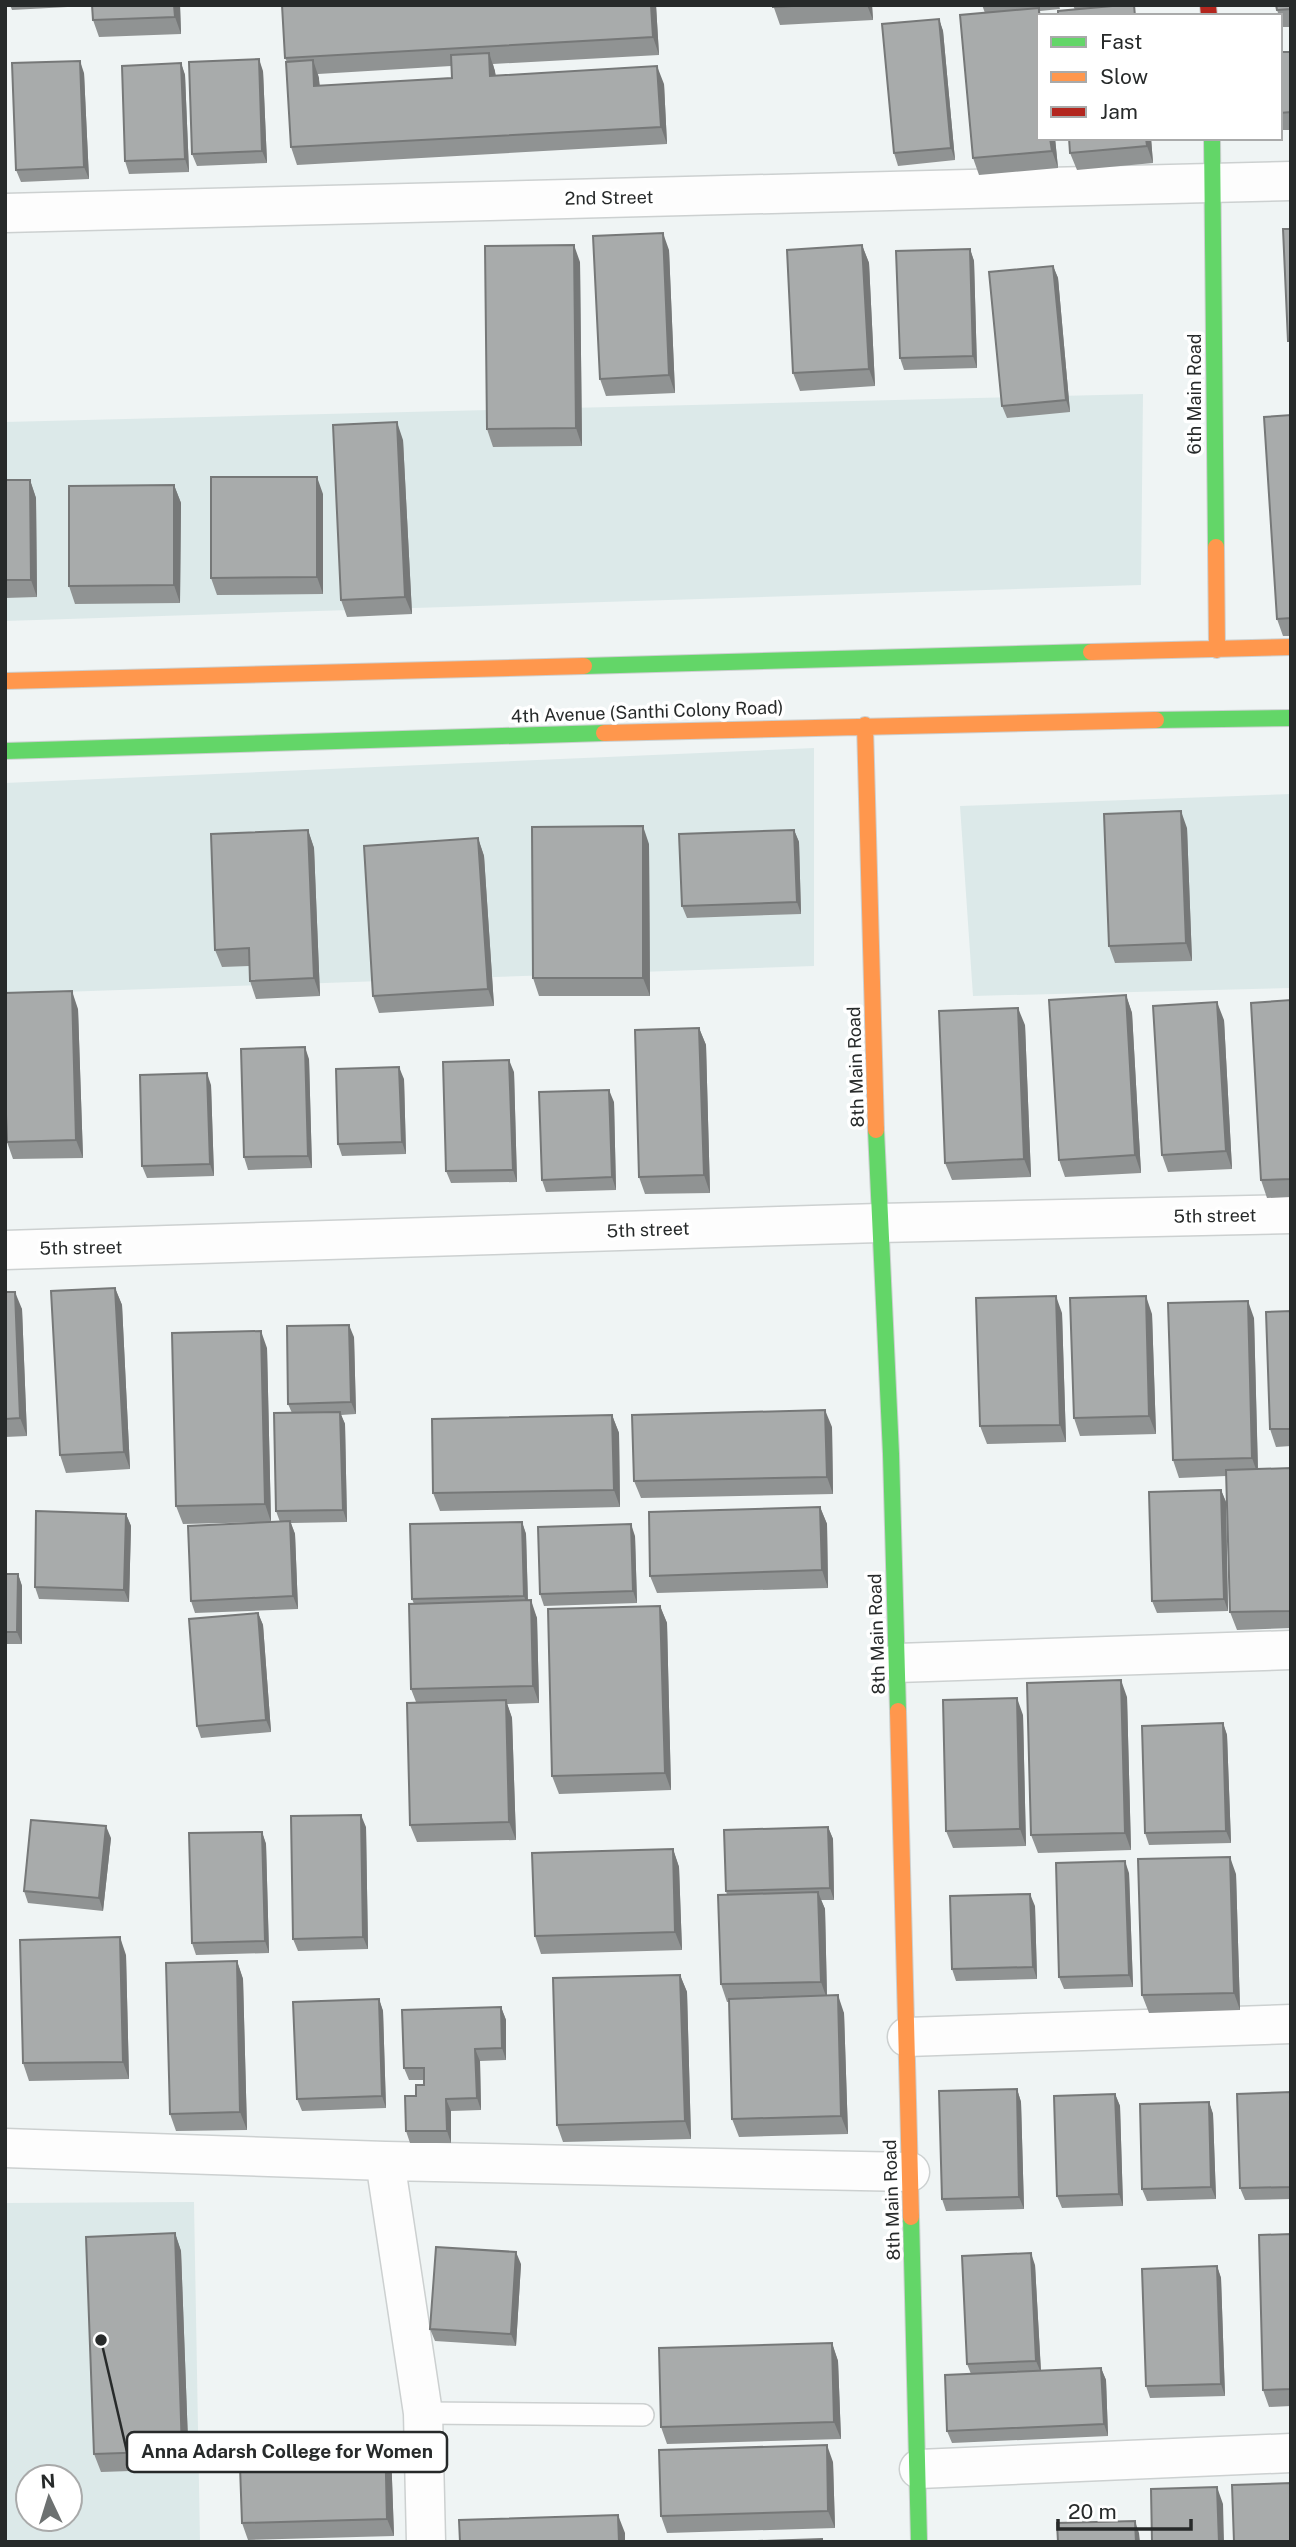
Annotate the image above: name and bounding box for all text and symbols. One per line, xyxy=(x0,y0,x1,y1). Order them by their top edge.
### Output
legend xyxy=(1037,14,1282,140)
text: Fast xyxy=(1100,29,1142,54)
text: Slow xyxy=(1100,64,1148,89)
text: Jam xyxy=(1100,99,1138,124)
street label: 2nd Street xyxy=(564,186,654,209)
street label: 6th Main Road xyxy=(1184,334,1205,454)
street label: 4th Avenue (Santhi Colony Road) xyxy=(510,696,784,727)
street label: 8th Main Road xyxy=(843,1006,868,1128)
street label: 5th street xyxy=(1173,1204,1257,1227)
street label: 5th street xyxy=(606,1218,690,1241)
street label: 5th street xyxy=(39,1236,123,1259)
street label: 8th Main Road xyxy=(864,1573,889,1695)
street label: 8th Main Road xyxy=(879,2139,904,2261)
callout: Anna Adarsh College for Women xyxy=(127,2432,447,2472)
text: Anna Adarsh College for Women xyxy=(141,2440,433,2462)
north arrow xyxy=(14,2463,84,2533)
text: N xyxy=(40,2470,56,2493)
scale bar xyxy=(1058,2488,1191,2532)
text: 20 m xyxy=(1068,2499,1117,2524)

